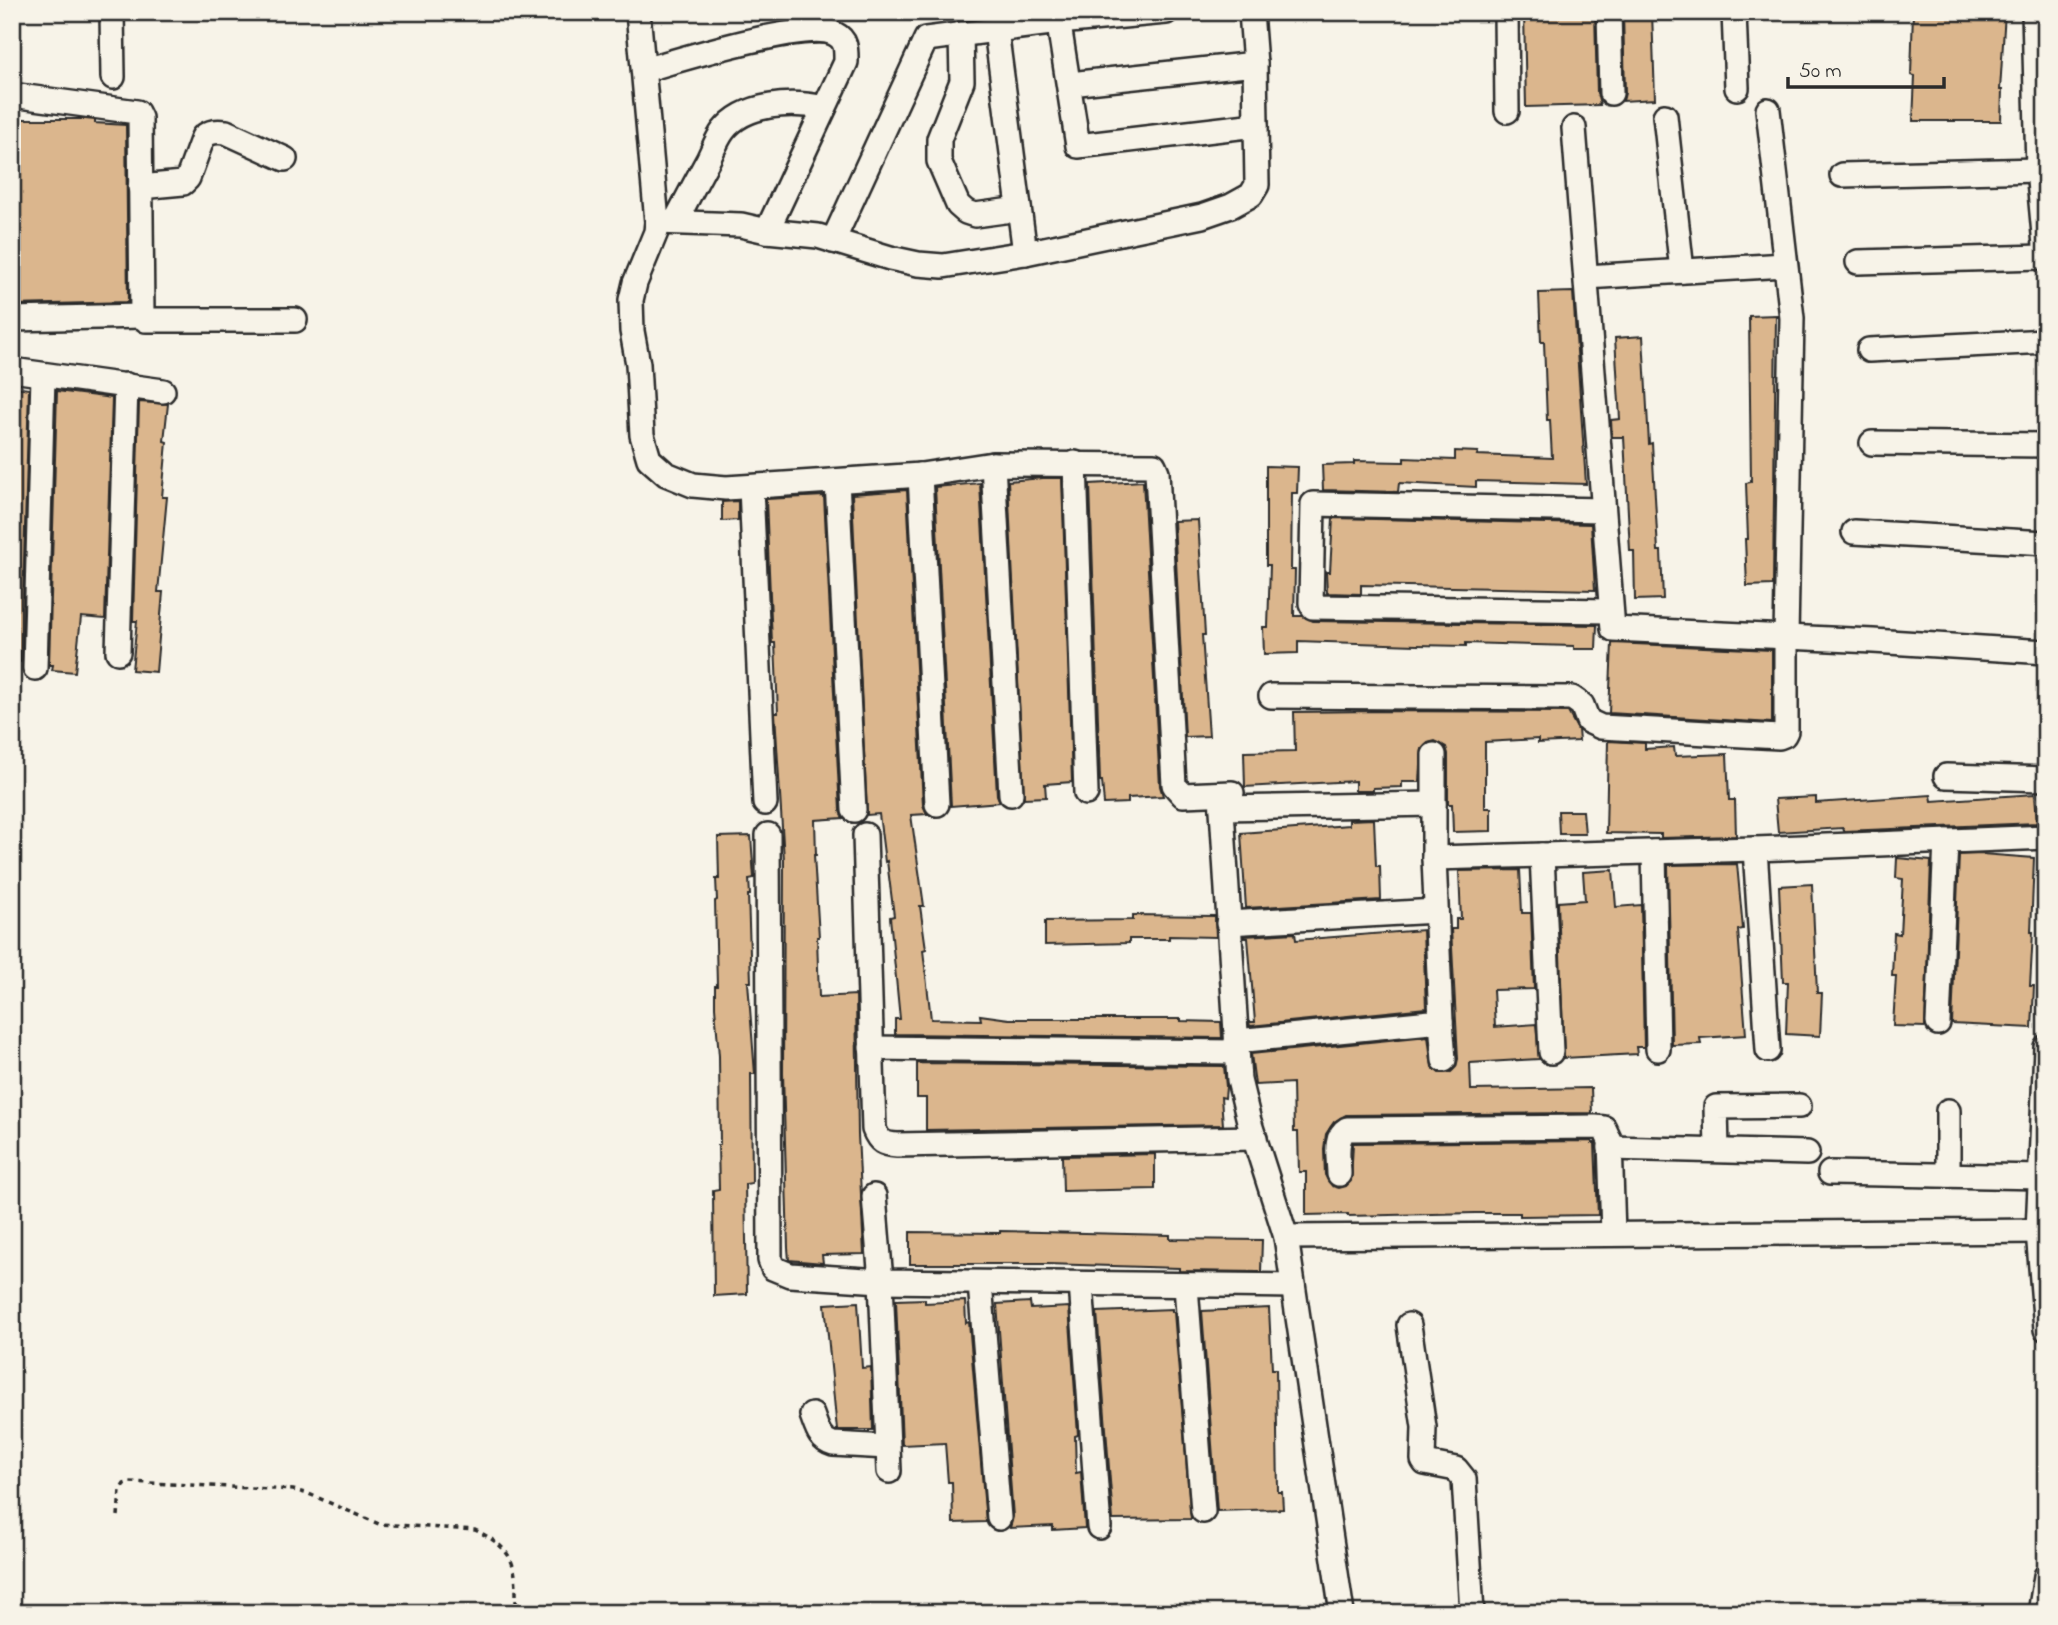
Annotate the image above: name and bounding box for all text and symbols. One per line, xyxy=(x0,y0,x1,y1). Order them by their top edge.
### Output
scale bar xyxy=(1788,46,1944,90)
text: 50 m xyxy=(1799,57,1842,87)

